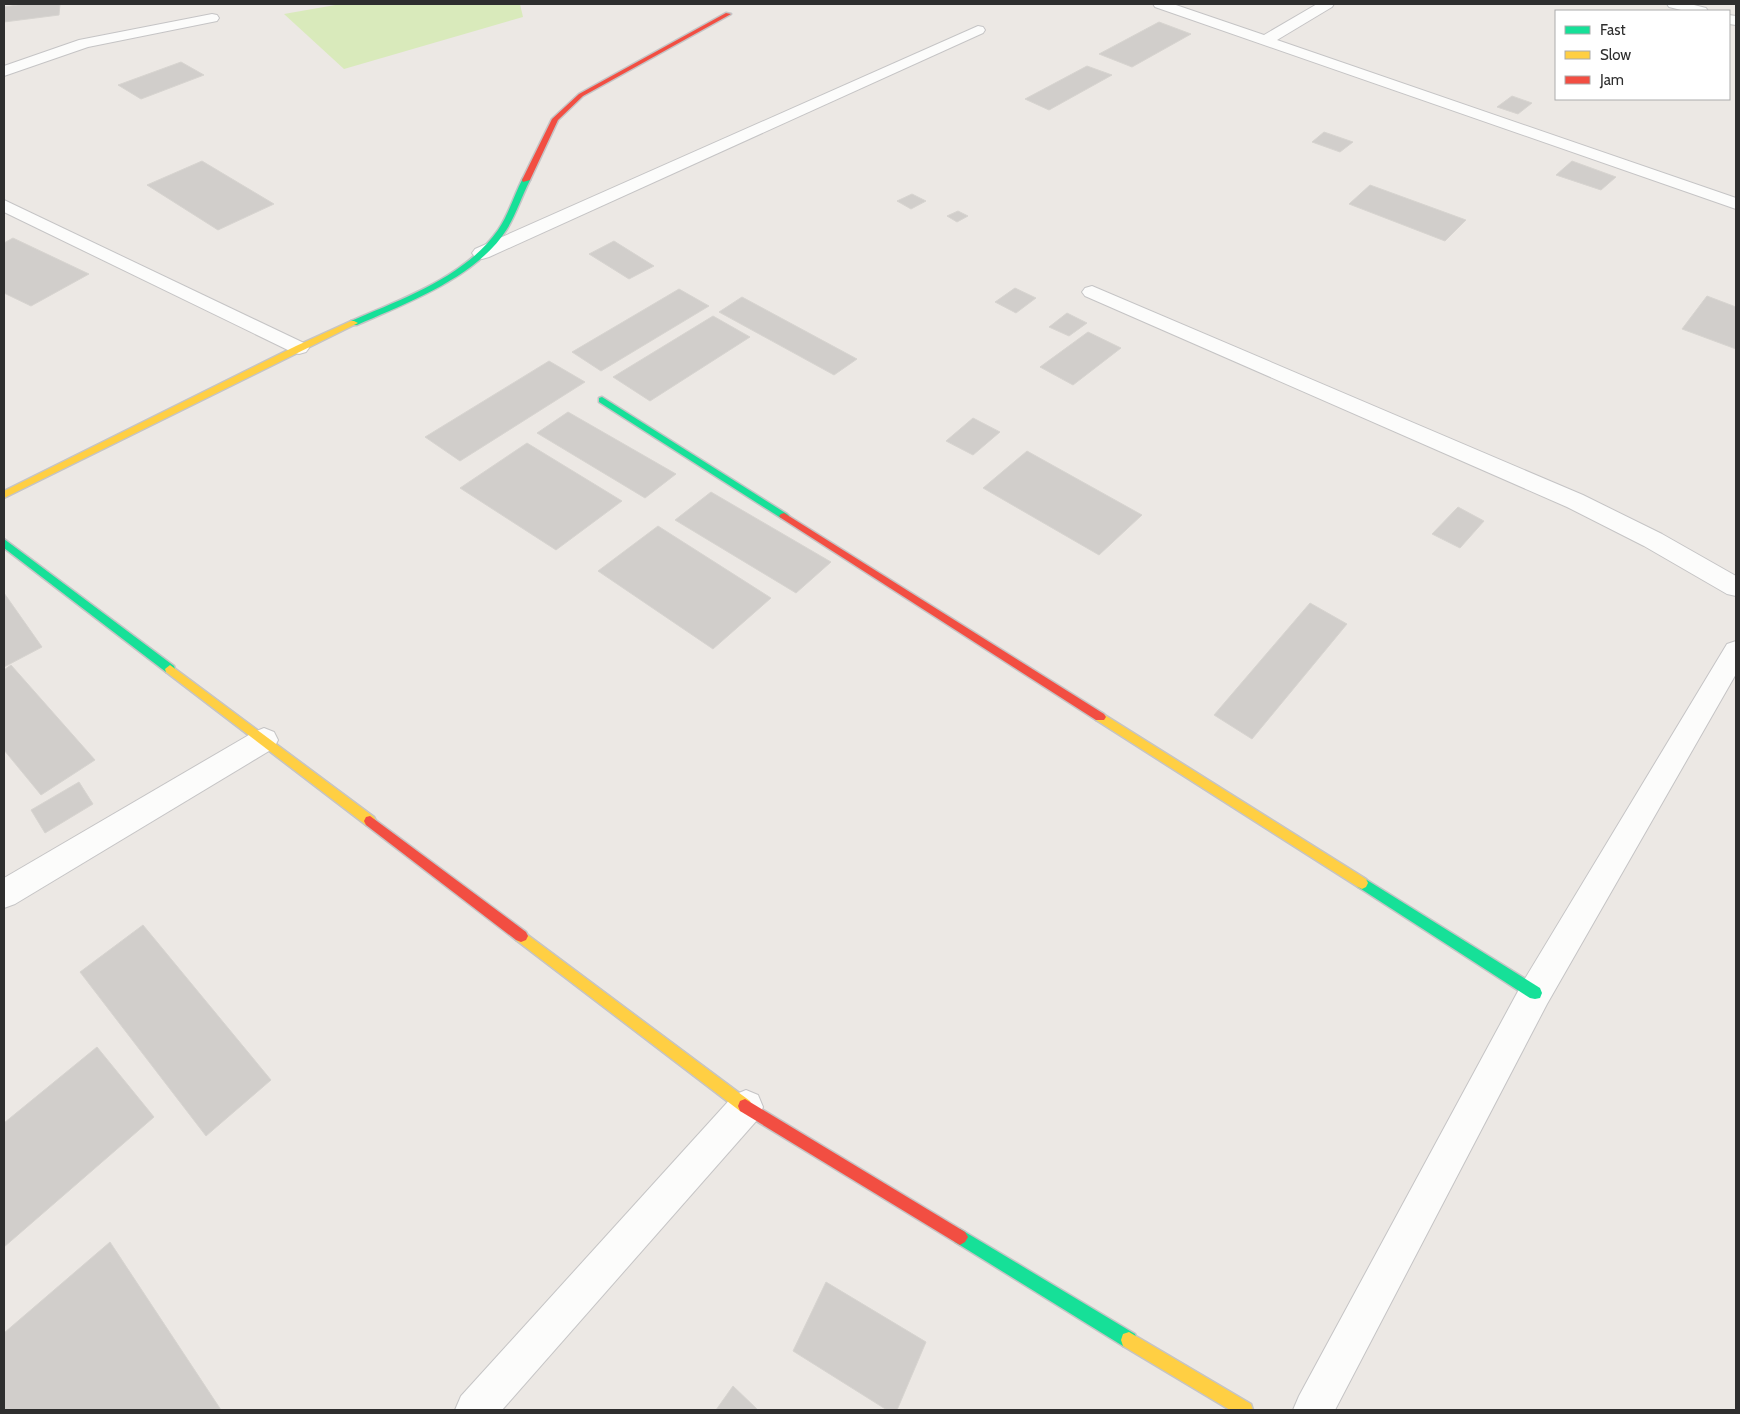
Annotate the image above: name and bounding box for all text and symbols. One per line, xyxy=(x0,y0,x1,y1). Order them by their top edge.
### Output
legend xyxy=(1555,10,1730,100)
text: Fast xyxy=(1600,21,1625,39)
text: Slow xyxy=(1600,46,1631,64)
text: Jam xyxy=(1599,71,1624,89)

